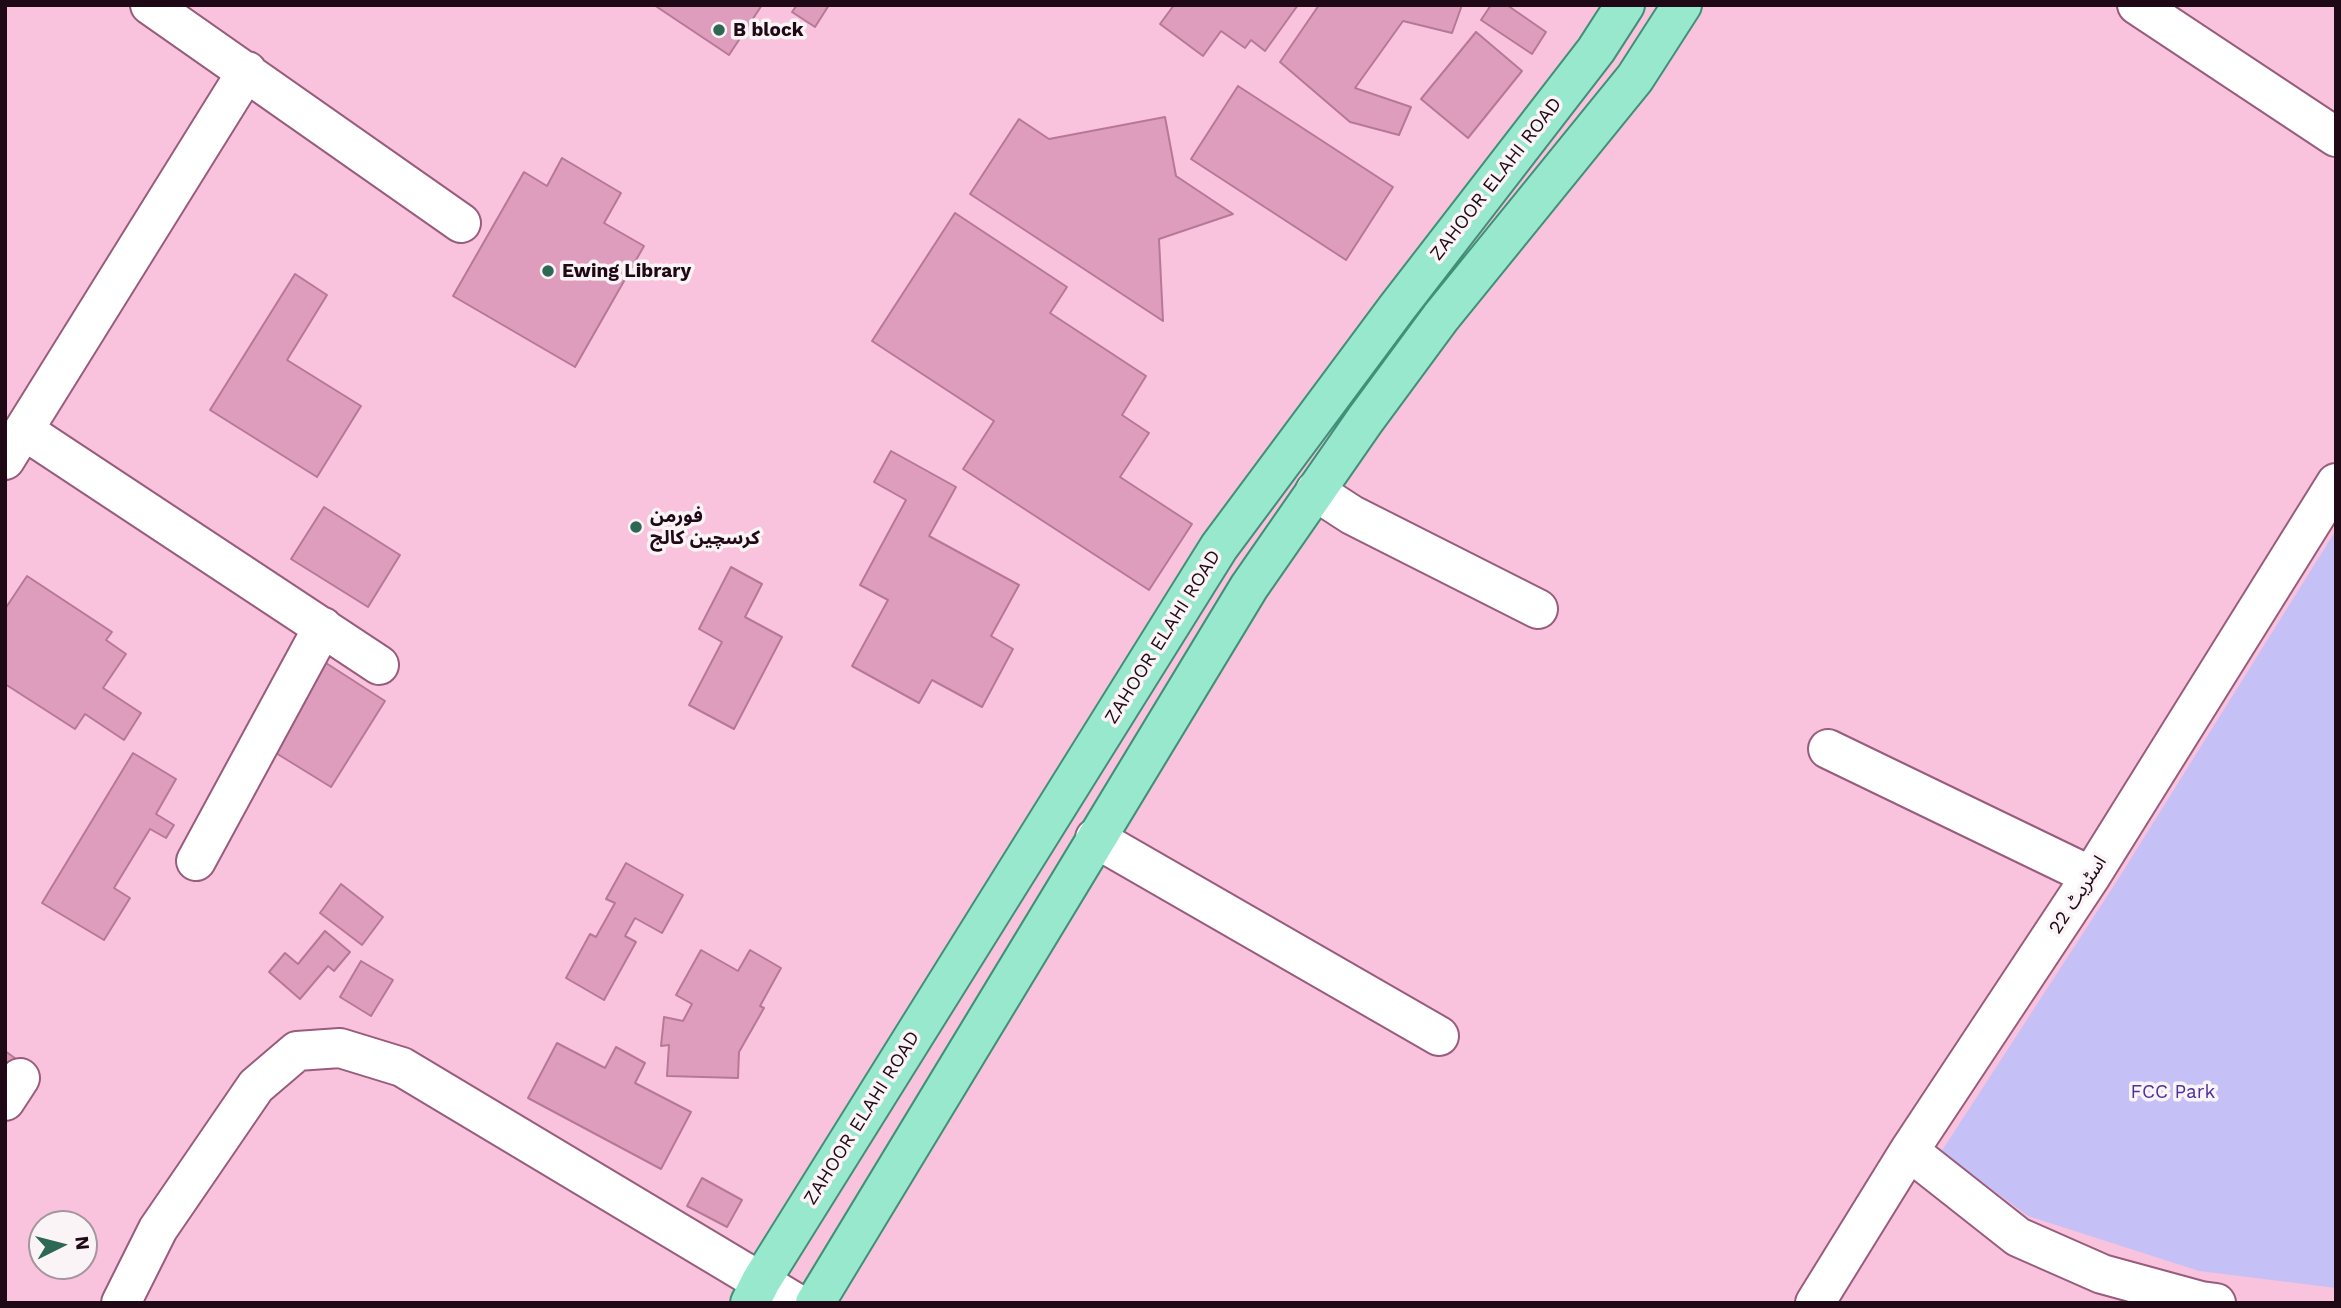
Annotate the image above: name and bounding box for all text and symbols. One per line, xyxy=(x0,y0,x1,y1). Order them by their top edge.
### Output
place label: B block xyxy=(733,19,804,41)
marker: B block xyxy=(711,22,727,38)
street label: ZAHOOR ELAHI ROAD xyxy=(1425,93,1567,265)
place label: Ewing Library xyxy=(562,260,691,282)
marker: Ewing Library xyxy=(540,263,556,279)
place label: فورمن کرسچین کالج xyxy=(650,505,760,549)
marker: فورمن کرسچین کالج xyxy=(628,519,644,535)
street label: ZAHOOR ELAHI ROAD xyxy=(1100,546,1226,728)
street label: اسٹریٹ 22 xyxy=(2044,852,2112,938)
street label: ZAHOOR ELAHI ROAD xyxy=(799,1027,925,1209)
park label: FCC Park xyxy=(2131,1081,2215,1103)
north arrow xyxy=(28,1210,98,1280)
text: N xyxy=(70,1235,95,1251)

